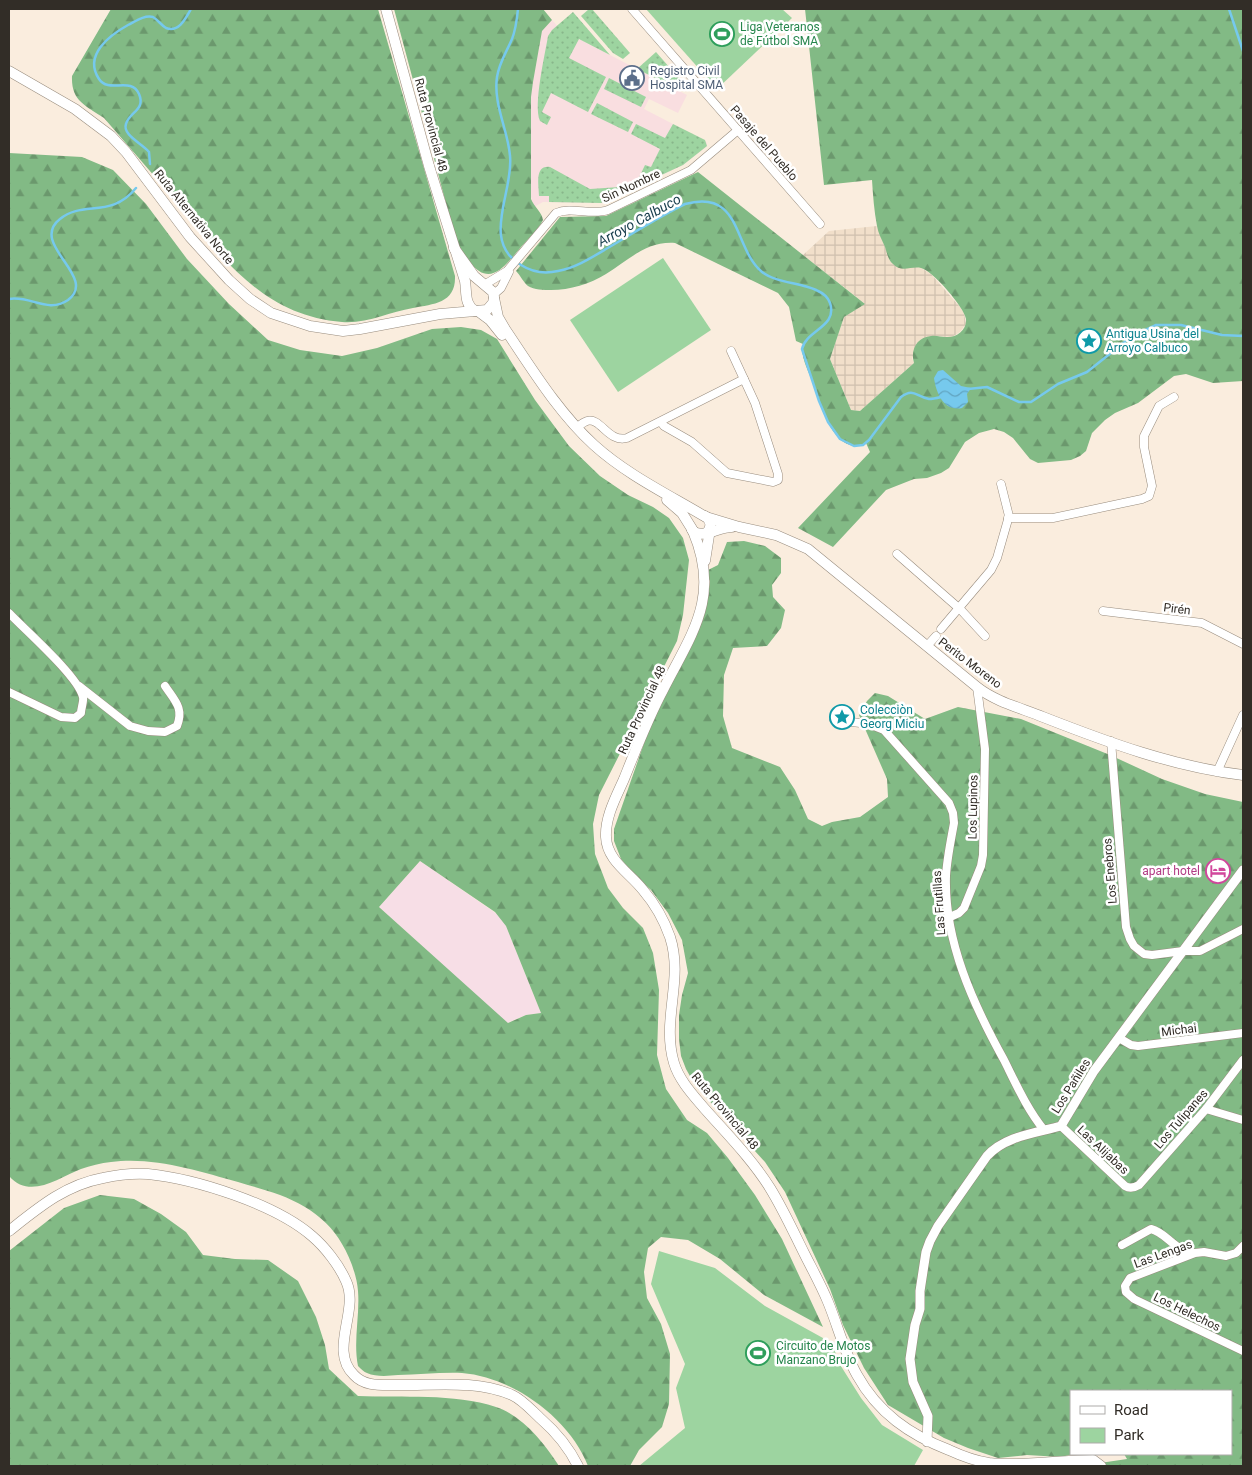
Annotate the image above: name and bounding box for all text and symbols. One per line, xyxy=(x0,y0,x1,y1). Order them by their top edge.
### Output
place label: Liga Veteranos de Fútbol SMA xyxy=(740,20,820,48)
sports icon: Liga Veteranos de Fútbol SMA xyxy=(709,21,735,47)
place label: Registro Civil Hospital SMA xyxy=(650,64,723,92)
public building icon: Registro Civil Hospital SMA xyxy=(619,65,645,91)
street label: Ruta Provincial 48 xyxy=(412,77,450,174)
street label: Pasaje del Pueblo xyxy=(728,103,801,184)
street label: Sin Nombre xyxy=(600,166,662,206)
street label: Ruta Alternativa Norte xyxy=(151,167,237,267)
water label: Arroyo Calbuco xyxy=(594,190,684,250)
place label: Antigua Usina del Arroyo Calbuco xyxy=(1106,327,1199,355)
place icon: Antigua Usina del Arroyo Calbuco xyxy=(1076,328,1102,354)
street label: Pirén xyxy=(1163,600,1191,618)
street label: Perito Moreno xyxy=(936,635,1005,691)
street label: Ruta Provincial 48 xyxy=(615,663,669,757)
place label: Colecciòn Georg Miciu xyxy=(860,703,924,731)
place icon: Colecciòn Georg Miciu xyxy=(829,704,855,730)
street label: Los Lupinos xyxy=(965,775,981,839)
street label: Los Enebros xyxy=(1100,838,1120,904)
hotel icon: apart hotel xyxy=(1205,858,1231,884)
place label: apart hotel xyxy=(1142,864,1200,878)
street label: Las Frutillas xyxy=(930,870,948,936)
street label: Michai xyxy=(1160,1021,1198,1039)
street label: Los Pañiles xyxy=(1049,1056,1093,1116)
street label: Ruta Provincial 48 xyxy=(689,1070,761,1153)
street label: Los Tulipanes xyxy=(1152,1087,1210,1151)
street label: Las Alijabas xyxy=(1075,1123,1131,1177)
street label: Las Lengas xyxy=(1132,1237,1194,1271)
street label: Los Helechos xyxy=(1151,1290,1223,1334)
place label: Circuito de Motos Manzano Brujo xyxy=(776,1339,870,1367)
sports icon: Circuito de Motos Manzano Brujo xyxy=(745,1340,771,1366)
legend xyxy=(1070,1390,1232,1455)
text: Road xyxy=(1114,1401,1148,1419)
text: Park xyxy=(1114,1426,1145,1444)

